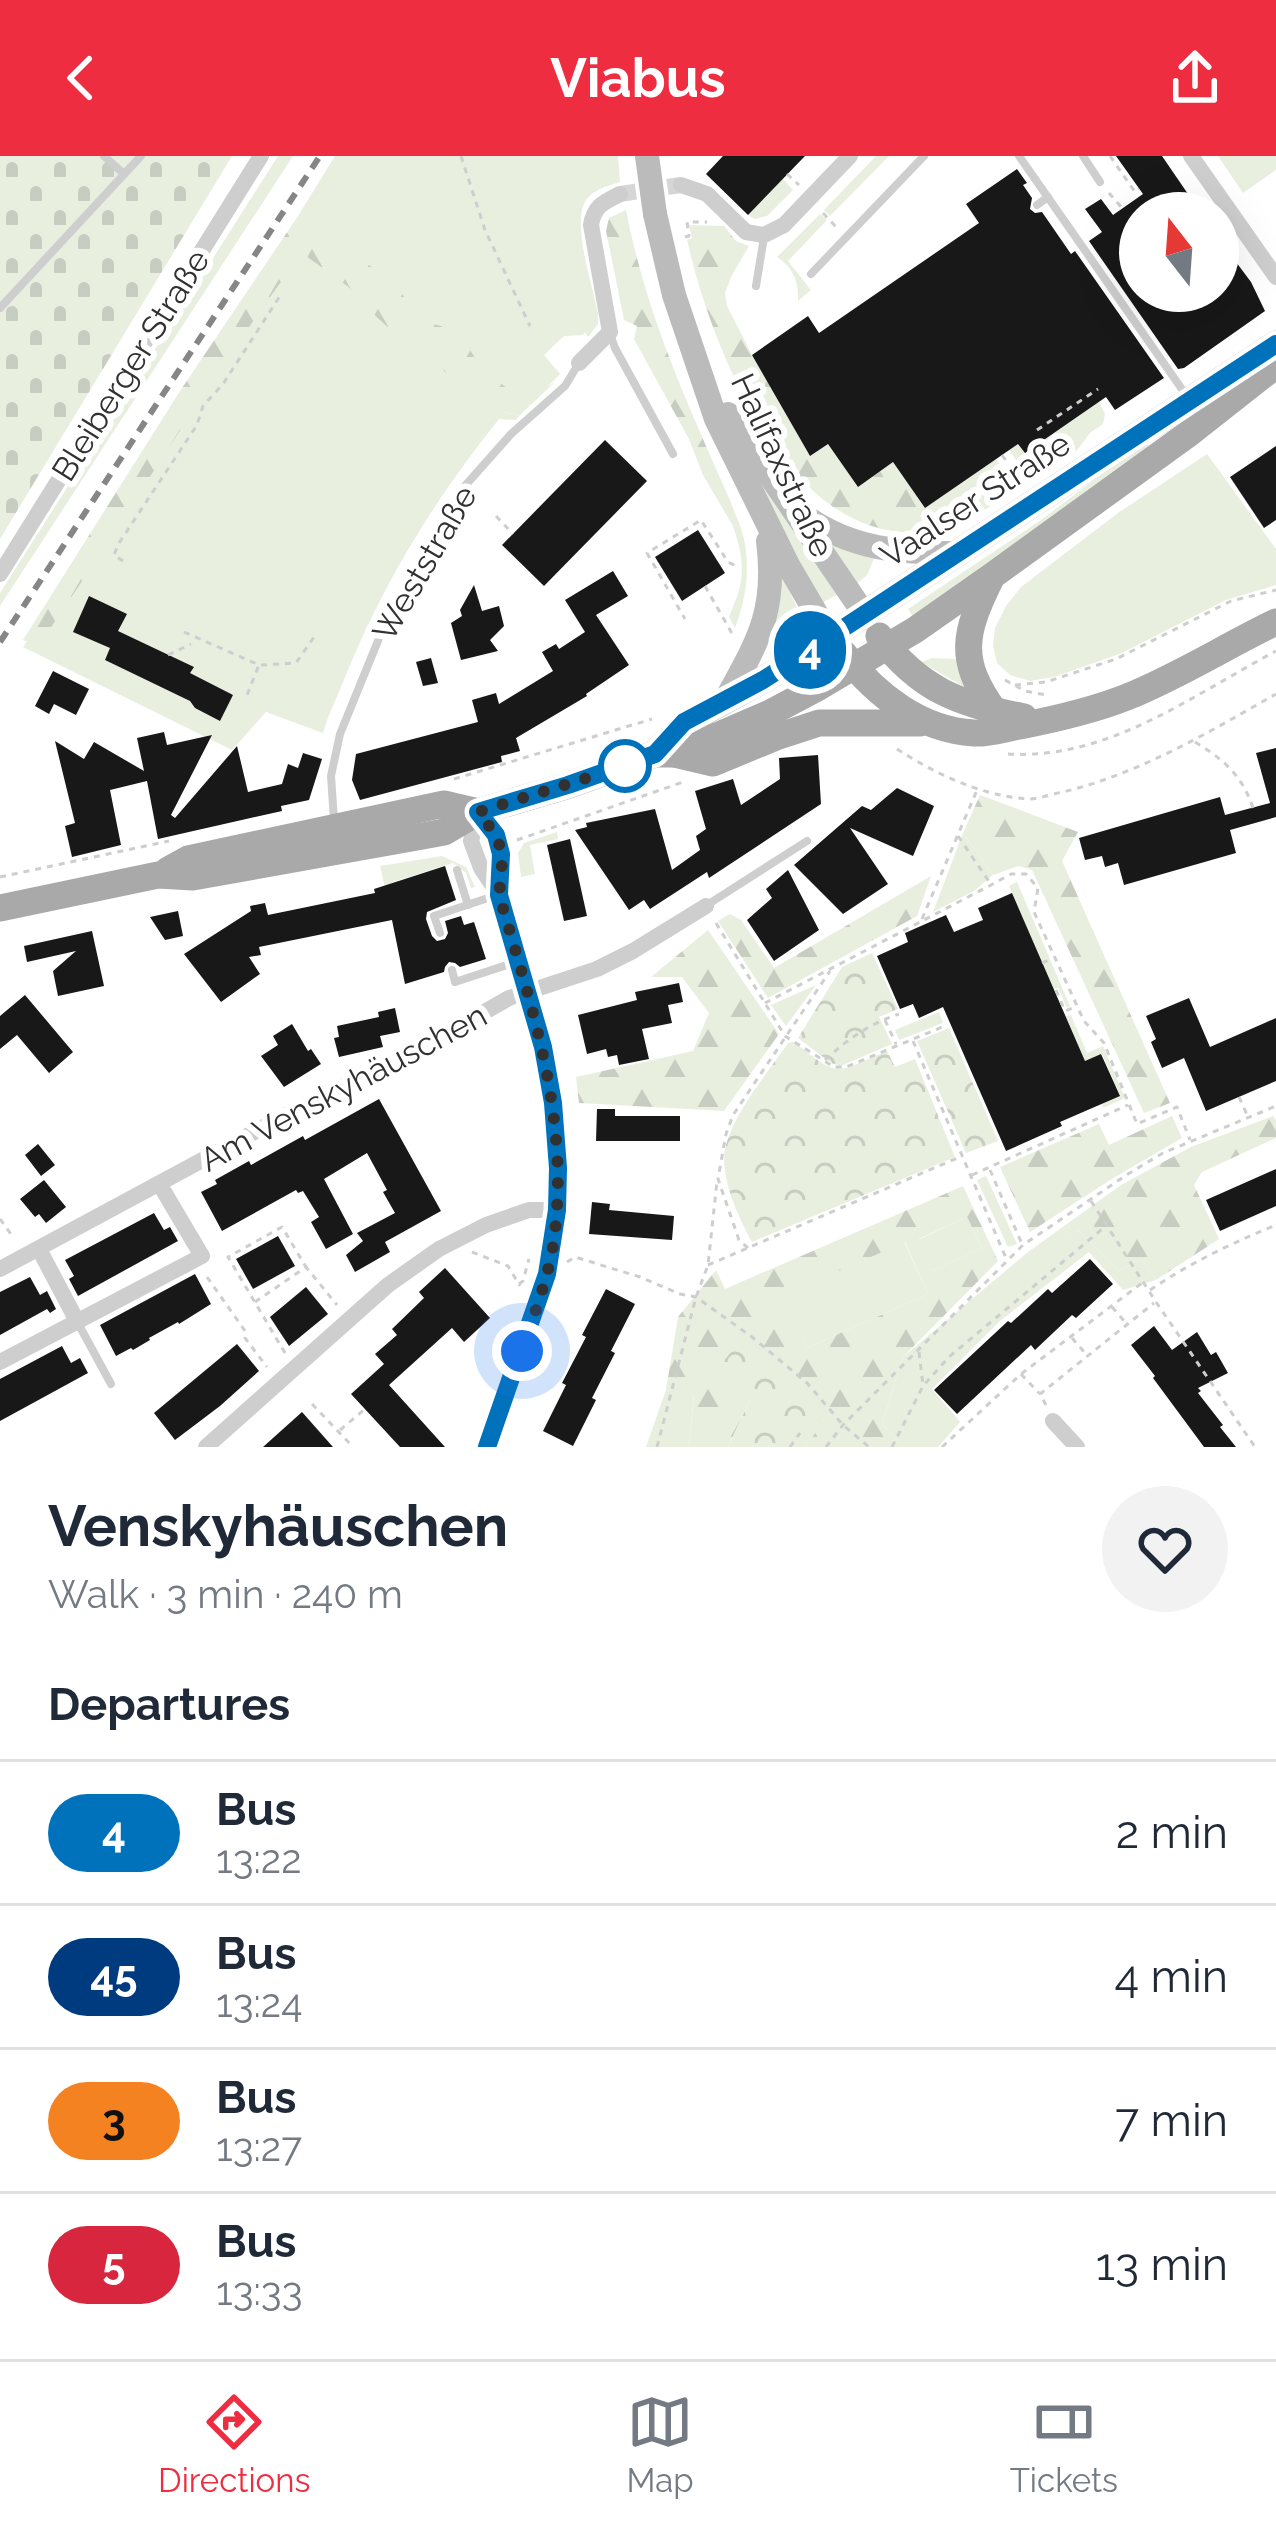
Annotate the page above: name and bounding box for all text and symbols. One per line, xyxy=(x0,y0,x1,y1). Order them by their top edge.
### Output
icon: back xyxy=(48,45,114,111)
icon: share xyxy=(1162,45,1228,111)
text: Viabus xyxy=(550,46,726,110)
north arrow xyxy=(1119,192,1239,312)
map controls xyxy=(1119,192,1239,312)
street label: Bleiberger Straße xyxy=(44,242,217,488)
street label: Halifaxstraße xyxy=(723,367,842,563)
street label: Vaalser Straße xyxy=(873,424,1077,575)
street label: Weststraße xyxy=(364,479,485,648)
line badge: 4 xyxy=(771,611,849,689)
text: 4 xyxy=(798,625,822,674)
unlabelled marker xyxy=(600,741,650,791)
street label: Am Venskyhäuschen xyxy=(193,995,493,1179)
your location xyxy=(492,1321,552,1381)
button: heart xyxy=(1102,1486,1228,1612)
text: Venskyhäuschen xyxy=(48,1492,508,1559)
text: Walk · 3 min · 240 m xyxy=(48,1571,403,1617)
text: Departures xyxy=(48,1678,290,1731)
text: Bus xyxy=(216,1783,297,1836)
text: 2 min xyxy=(1116,1806,1228,1859)
text: 4 xyxy=(102,1808,126,1857)
text: 13:22 xyxy=(216,1836,302,1882)
text: Bus xyxy=(216,1927,297,1980)
text: 4 min xyxy=(1115,1950,1228,2003)
text: 45 xyxy=(90,1952,138,2001)
text: 13:24 xyxy=(216,1980,302,2026)
text: Bus xyxy=(216,2071,297,2124)
text: 7 min xyxy=(1115,2094,1228,2147)
text: 3 xyxy=(102,2096,126,2145)
text: 13:27 xyxy=(216,2124,302,2170)
text: Bus xyxy=(216,2215,297,2268)
text: 13 min xyxy=(1096,2238,1228,2291)
text: 5 xyxy=(102,2240,126,2289)
text: 13:33 xyxy=(216,2268,303,2314)
tab: Directions xyxy=(158,2389,310,2500)
tab: Map xyxy=(627,2389,694,2500)
tab: Tickets xyxy=(1010,2389,1118,2500)

